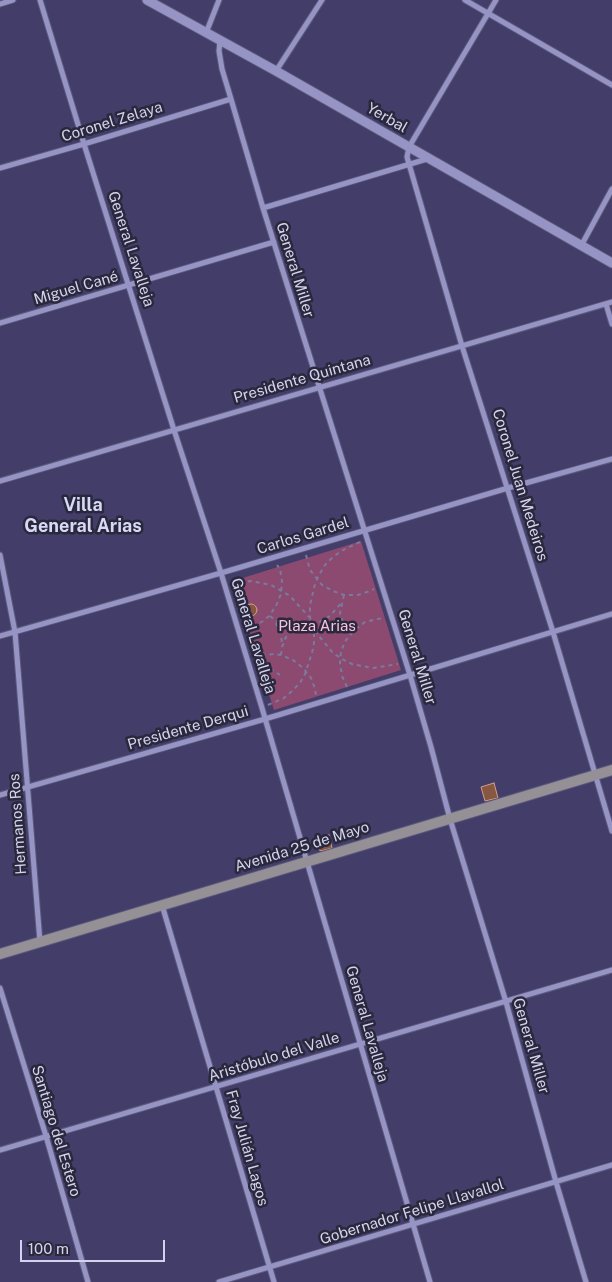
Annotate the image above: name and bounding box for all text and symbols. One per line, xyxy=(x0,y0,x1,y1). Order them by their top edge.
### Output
street label: Coronel Zelaya xyxy=(59,98,165,146)
street label: Yerbal xyxy=(363,99,411,137)
street label: General Lavalleja xyxy=(104,189,158,309)
street label: General Miller xyxy=(272,220,318,320)
street label: Miguel Cané xyxy=(32,267,120,309)
street label: Presidente Quintana xyxy=(231,351,373,407)
street label: Coronel Juan Medeiros xyxy=(488,407,552,563)
district label: Villa General Arias xyxy=(24,494,142,536)
street label: Carlos Gardel xyxy=(255,513,351,559)
street label: General Lavalleja xyxy=(227,576,279,696)
street label: General Miller xyxy=(394,607,440,707)
park label: Plaza Arias xyxy=(278,617,356,635)
street label: Presidente Derqui xyxy=(126,702,250,754)
street label: Hermanos Ros xyxy=(5,773,31,875)
street label: Avenida 25 de Mayo xyxy=(233,818,371,876)
street label: General Lavalleja xyxy=(342,964,392,1084)
street label: General Miller xyxy=(509,996,553,1096)
street label: Aristóbulo del Valle xyxy=(206,1028,342,1086)
street label: Santiago del Estero xyxy=(27,1063,85,1199)
street label: Fray Julián Lagos xyxy=(222,1088,272,1208)
street label: Gobernador Felipe Llavallol xyxy=(318,1175,506,1249)
scale bar xyxy=(22,1230,168,1262)
text: 100 m xyxy=(28,1240,69,1257)

